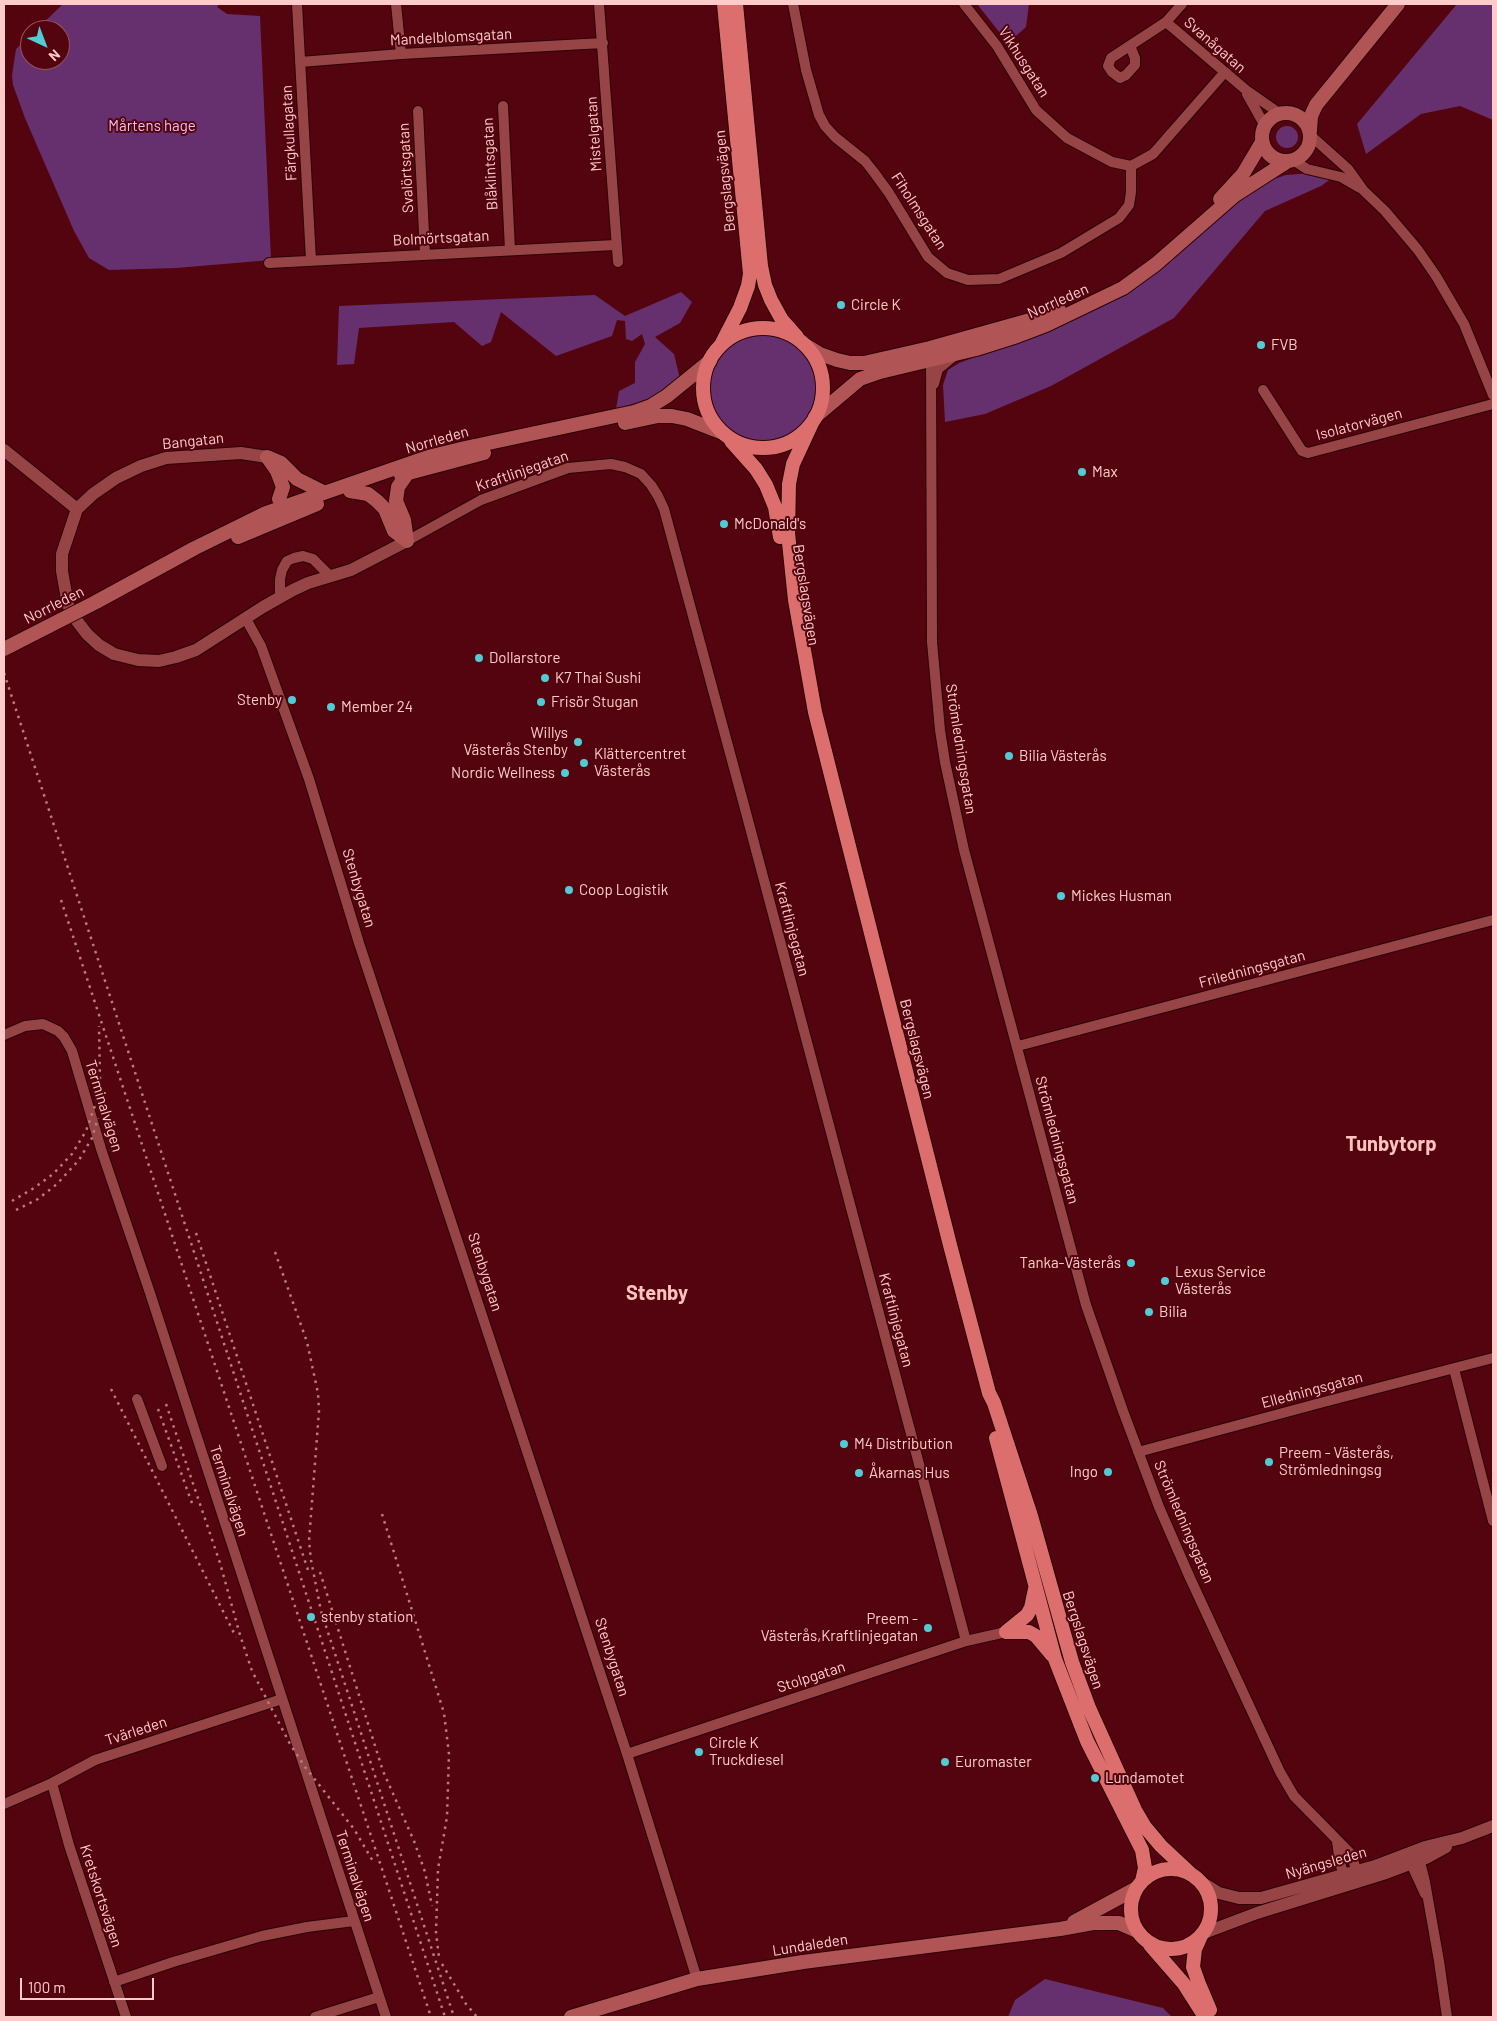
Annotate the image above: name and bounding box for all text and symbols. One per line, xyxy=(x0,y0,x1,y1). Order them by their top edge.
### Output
street label: Svanågatan xyxy=(1180,13,1250,77)
north arrow xyxy=(20,20,70,70)
street label: Vikhusgatan xyxy=(995,23,1053,101)
street label: Mandelblomsgatan xyxy=(389,25,513,49)
text: N xyxy=(46,46,64,65)
street label: Färgkullagatan xyxy=(278,85,300,181)
street label: Mistelgatan xyxy=(582,96,606,172)
park label: Mårtens hage xyxy=(108,117,196,135)
street label: Blåklintsgatan xyxy=(479,117,501,211)
street label: Svalörtsgatan xyxy=(395,123,417,213)
street label: Bergslagsvägen xyxy=(711,129,739,233)
street label: Fiholmsgatan xyxy=(887,169,951,253)
street label: Bolmörtsgatan xyxy=(392,226,490,250)
street label: Norrleden xyxy=(1025,280,1091,322)
place label: Circle K xyxy=(851,296,901,314)
marker: Circle K xyxy=(835,299,847,311)
place label: FVB xyxy=(1271,336,1298,354)
marker: FVB xyxy=(1255,339,1267,351)
street label: Isolatorvägen xyxy=(1314,404,1404,444)
street label: Norrleden xyxy=(403,422,471,458)
street label: Bangatan xyxy=(161,429,225,453)
street label: Kraftlinjegatan xyxy=(473,447,571,495)
place label: Max xyxy=(1092,463,1118,481)
marker: Max xyxy=(1076,466,1088,478)
place label: McDonald's xyxy=(734,515,806,533)
marker: McDonald's xyxy=(718,518,730,530)
street label: Bergslagsvägen xyxy=(789,543,823,647)
street label: Norrleden xyxy=(21,582,87,628)
place label: Dollarstore xyxy=(489,649,560,667)
marker: Dollarstore xyxy=(473,652,485,664)
place label: K7 Thai Sushi xyxy=(555,669,641,687)
marker: K7 Thai Sushi xyxy=(539,672,551,684)
street label: Strömledningsgatan xyxy=(942,683,980,815)
place label: Stenby xyxy=(237,691,282,709)
place label: Frisör Stugan xyxy=(551,693,638,711)
marker: Stenby xyxy=(286,694,298,706)
marker: Frisör Stugan xyxy=(535,696,547,708)
place label: Member 24 xyxy=(341,698,413,716)
marker: Member 24 xyxy=(325,701,337,713)
place label: Willys Västerås Stenby xyxy=(463,724,568,759)
marker: Willys Västerås Stenby xyxy=(572,736,584,748)
place label: Klättercentret Västerås xyxy=(594,745,686,780)
place label: Bilia Västerås xyxy=(1019,747,1107,765)
marker: Bilia Västerås xyxy=(1003,750,1015,762)
marker: Klättercentret Västerås xyxy=(578,757,590,769)
place label: Nordic Wellness xyxy=(451,764,555,782)
marker: Nordic Wellness xyxy=(559,767,571,779)
street label: Stenbygatan xyxy=(338,846,380,930)
street label: Kraftlinjegatan xyxy=(771,880,813,978)
place label: Coop Logistik xyxy=(579,881,668,899)
marker: Coop Logistik xyxy=(563,884,575,896)
place label: Mickes Husman xyxy=(1071,887,1172,905)
marker: Mickes Husman xyxy=(1055,890,1067,902)
street label: Friledningsgatan xyxy=(1197,946,1307,992)
street label: Bergslagsvägen xyxy=(896,997,938,1101)
street label: Terminalvägen xyxy=(81,1058,127,1154)
street label: Strömledningsgatan xyxy=(1031,1074,1083,1206)
district label: Tunbytorp xyxy=(1345,1132,1437,1156)
street label: Stenbygatan xyxy=(464,1230,506,1314)
place label: Tanka-Västerås xyxy=(1020,1254,1121,1272)
marker: Tanka-Västerås xyxy=(1125,1257,1137,1269)
place label: Lexus Service Västerås xyxy=(1175,1263,1266,1298)
street label: Kraftlinjegatan xyxy=(875,1271,917,1369)
marker: Lexus Service Västerås xyxy=(1159,1275,1171,1287)
district label: Stenby xyxy=(626,1281,688,1305)
place label: Bilia xyxy=(1159,1303,1187,1321)
marker: Bilia xyxy=(1143,1306,1155,1318)
street label: Elledningsgatan xyxy=(1259,1368,1365,1412)
place label: M4 Distribution xyxy=(854,1435,953,1453)
marker: M4 Distribution xyxy=(838,1438,850,1450)
street label: Terminalvägen xyxy=(206,1443,252,1539)
place label: Preem - Västerås, Strömledningsg xyxy=(1279,1444,1394,1479)
marker: Preem - Västerås, Strömledningsg xyxy=(1263,1456,1275,1468)
street label: Strömledningsgatan xyxy=(1150,1458,1218,1586)
place label: Ingo xyxy=(1070,1463,1098,1481)
place label: Åkarnas Hus xyxy=(869,1464,950,1482)
marker: Ingo xyxy=(1102,1466,1114,1478)
marker: Åkarnas Hus xyxy=(853,1467,865,1479)
street label: Bergslagsvägen xyxy=(1059,1589,1107,1691)
place label: stenby station xyxy=(321,1608,413,1626)
place label: Preem - Västerås,Kraftlinjegatan xyxy=(761,1610,918,1645)
marker: stenby station xyxy=(305,1611,317,1623)
street label: Stenbygatan xyxy=(591,1615,633,1699)
marker: Preem - Västerås,Kraftlinjegatan xyxy=(922,1622,934,1634)
street label: Stolpgatan xyxy=(775,1658,847,1696)
street label: Tvärleden xyxy=(103,1713,169,1749)
place label: Circle K Truckdiesel xyxy=(709,1734,784,1769)
marker: Circle K Truckdiesel xyxy=(693,1746,705,1758)
place label: Euromaster xyxy=(955,1753,1032,1771)
marker: Euromaster xyxy=(939,1756,951,1768)
place label: Lundamotet xyxy=(1105,1769,1184,1787)
marker: Lundamotet xyxy=(1089,1772,1101,1784)
street label: Terminalvägen xyxy=(332,1828,378,1924)
street label: Kretskortsvägen xyxy=(76,1842,126,1950)
street label: Nyängsleden xyxy=(1283,1843,1369,1883)
street label: Lundaleden xyxy=(771,1930,849,1960)
scale bar xyxy=(22,1968,156,2000)
text: 100 m xyxy=(28,1978,66,1996)

